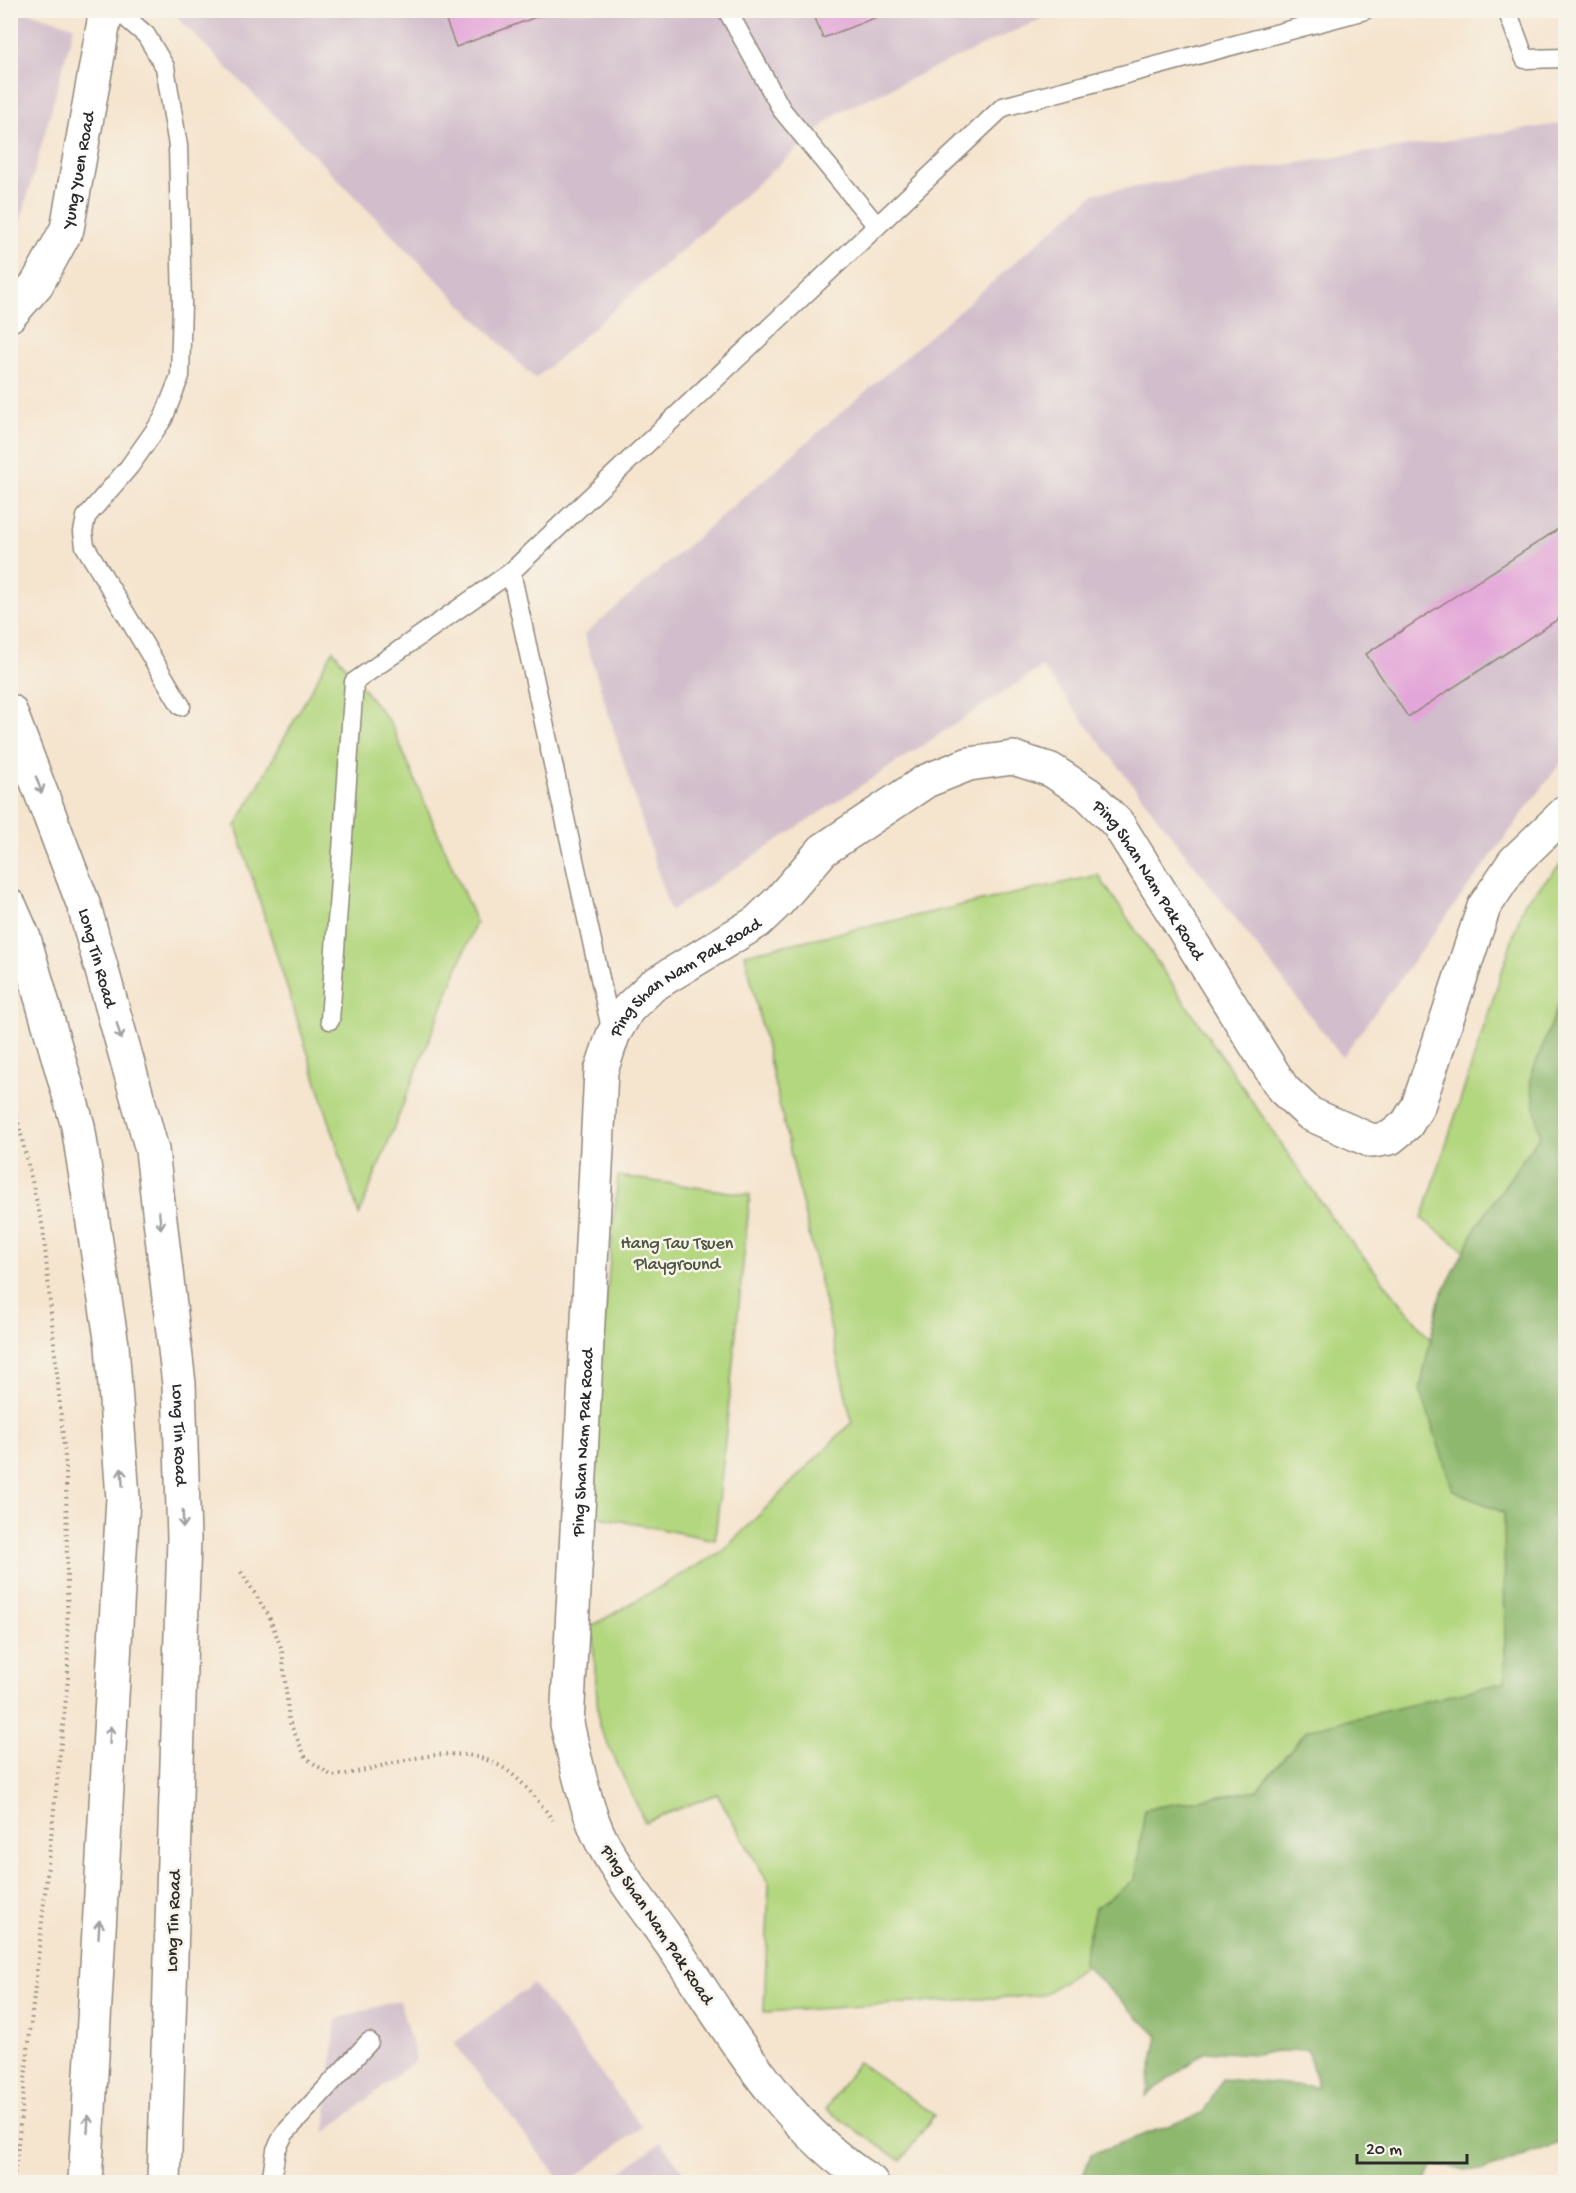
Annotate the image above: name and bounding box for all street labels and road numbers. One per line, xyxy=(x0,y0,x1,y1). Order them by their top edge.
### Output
street label: Yung Yuen Road xyxy=(59,109,101,232)
street label: Ping Shan Nam Pak Road xyxy=(1086,796,1209,966)
street label: Long Tin Road xyxy=(72,906,120,1011)
street label: Ping Shan Nam Pak Road xyxy=(606,913,767,1042)
street label: Ping Shan Nam Pak Road xyxy=(569,1346,600,1538)
street label: Long Tin Road xyxy=(166,1383,190,1487)
street label: Ping Shan Nam Pak Road xyxy=(594,1841,718,2010)
street label: Long Tin Road xyxy=(162,1868,187,1972)

